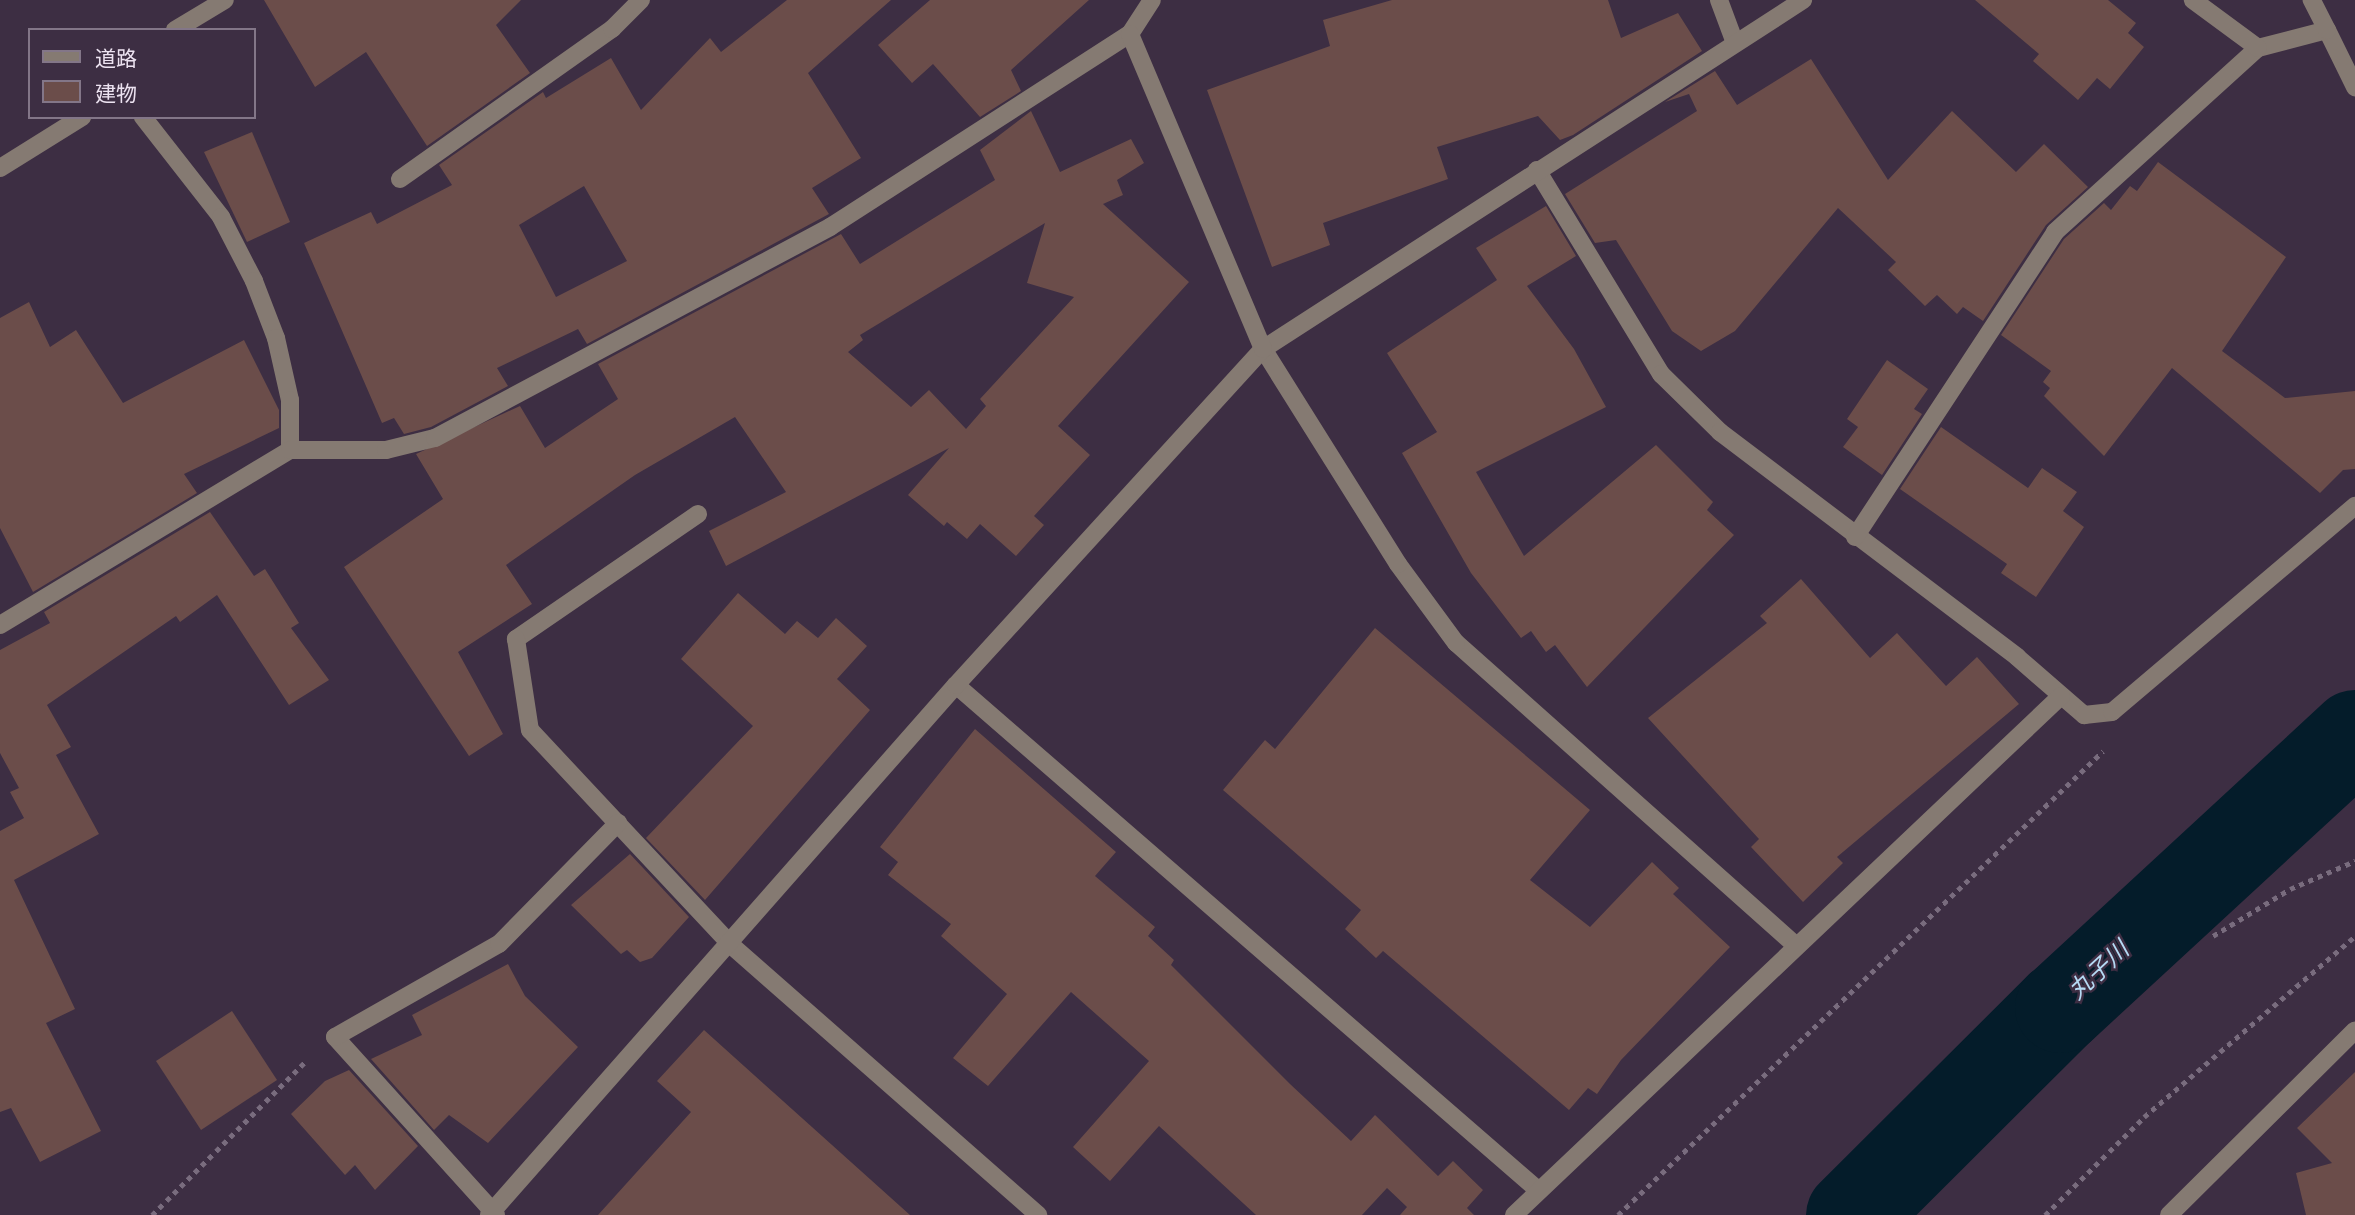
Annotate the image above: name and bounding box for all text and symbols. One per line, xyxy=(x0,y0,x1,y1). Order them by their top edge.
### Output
legend xyxy=(28,28,256,119)
text: 道路 xyxy=(95,46,137,71)
text: 建物 xyxy=(95,81,137,106)
water label: 丸子川 xyxy=(2063,936,2135,1006)

